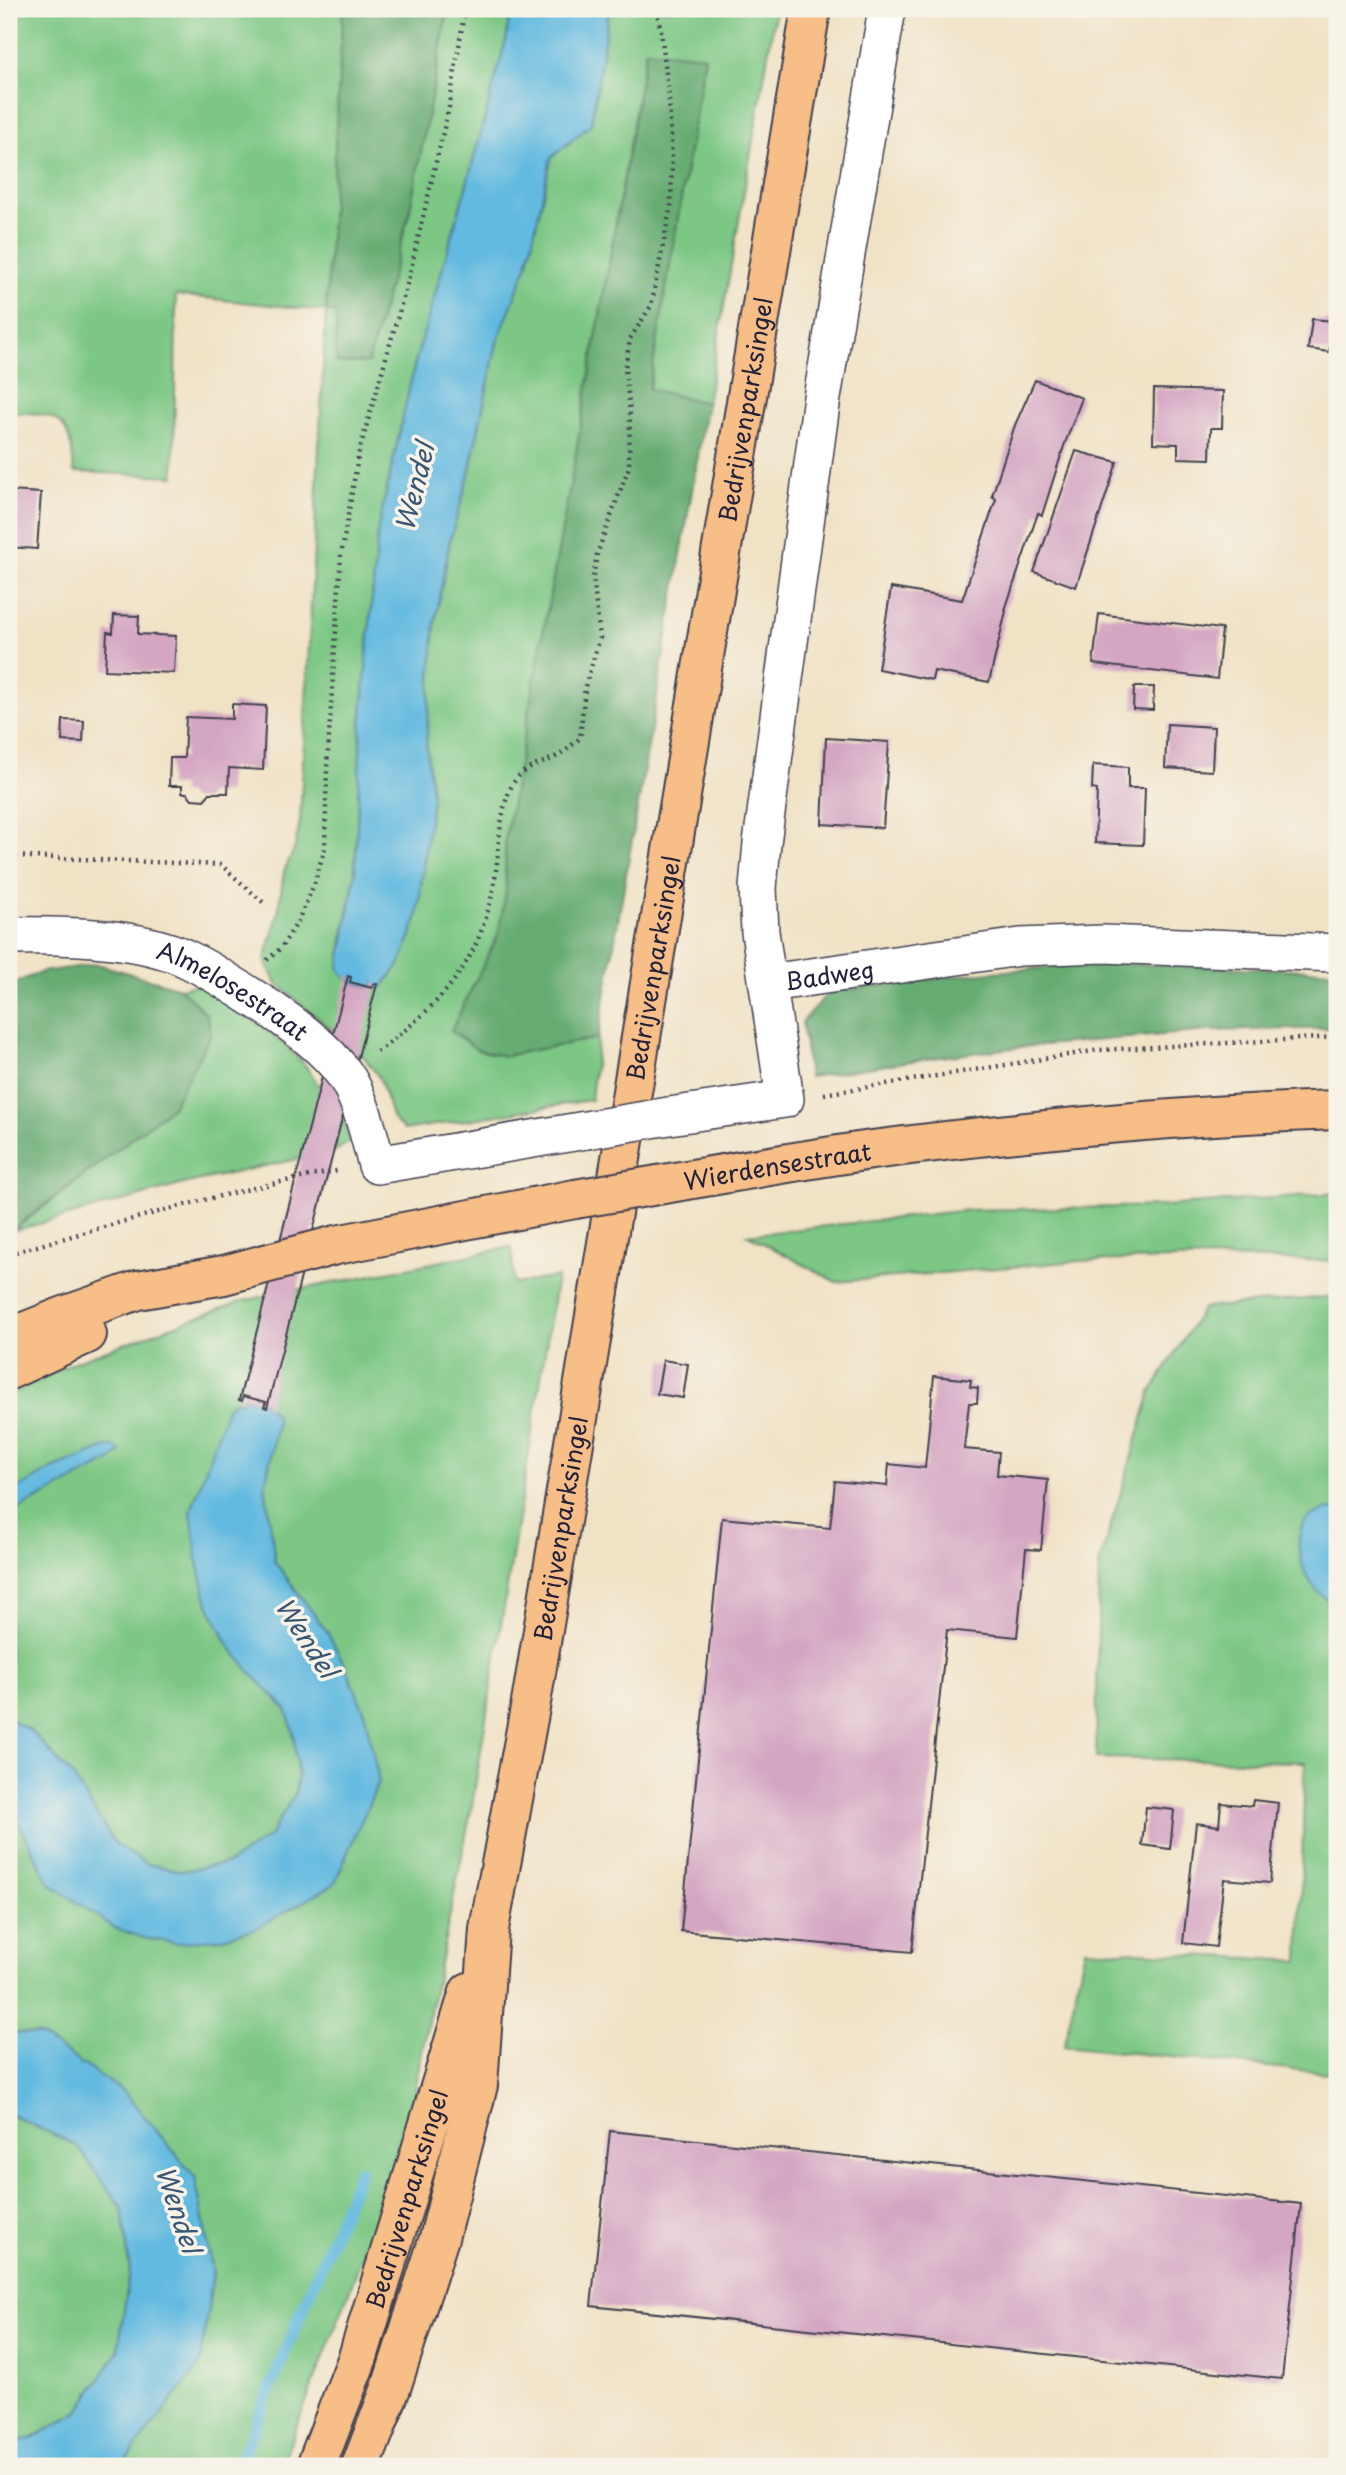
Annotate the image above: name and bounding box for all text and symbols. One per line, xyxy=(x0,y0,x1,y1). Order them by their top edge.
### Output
street label: Bedrijvenparksingel xyxy=(708,295,781,525)
water label: Wendel xyxy=(384,435,445,535)
street label: Bedrijvenparksingel xyxy=(616,853,689,1083)
street label: Almelosestraat xyxy=(153,931,317,1049)
street label: Badweg xyxy=(782,950,877,999)
street label: Wierdensestraat xyxy=(681,1132,874,1198)
street label: Bedrijvenparksingel xyxy=(524,1413,596,1644)
water label: Wendel xyxy=(266,1589,350,1688)
street label: Bedrijvenparksingel xyxy=(356,2085,456,2313)
water label: Wendel xyxy=(147,2160,213,2261)

